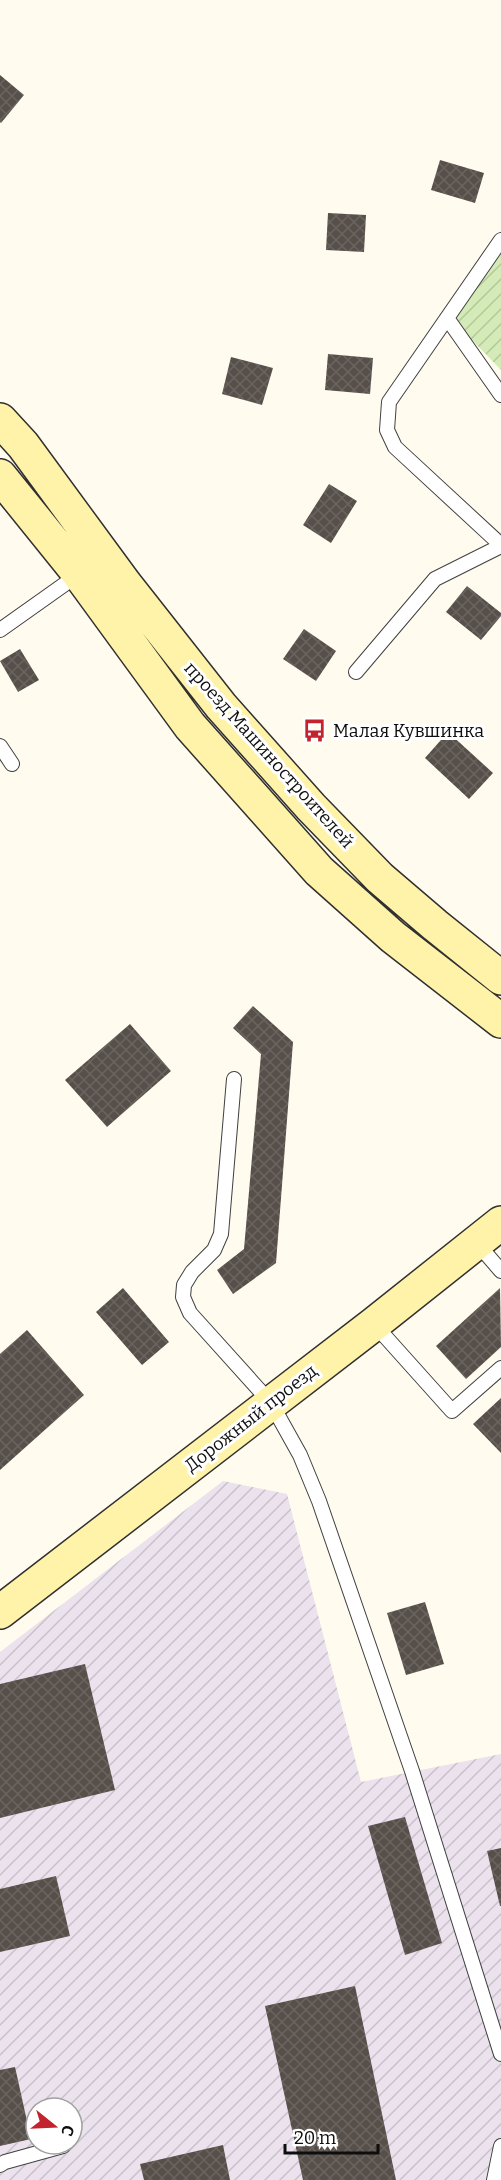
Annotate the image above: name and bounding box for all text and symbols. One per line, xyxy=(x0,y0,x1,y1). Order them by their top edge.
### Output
street label: проезд Машиностроителей xyxy=(180,657,358,853)
bus stop icon: Малая Кувшинка xyxy=(302,718,328,744)
place label: Малая Кувшинка xyxy=(333,720,484,742)
street label: Дорожный проезд xyxy=(181,1360,321,1476)
north arrow xyxy=(24,2096,84,2156)
scale bar xyxy=(285,2117,378,2155)
text: С xyxy=(57,2123,78,2138)
text: 20 m xyxy=(294,2127,336,2149)

